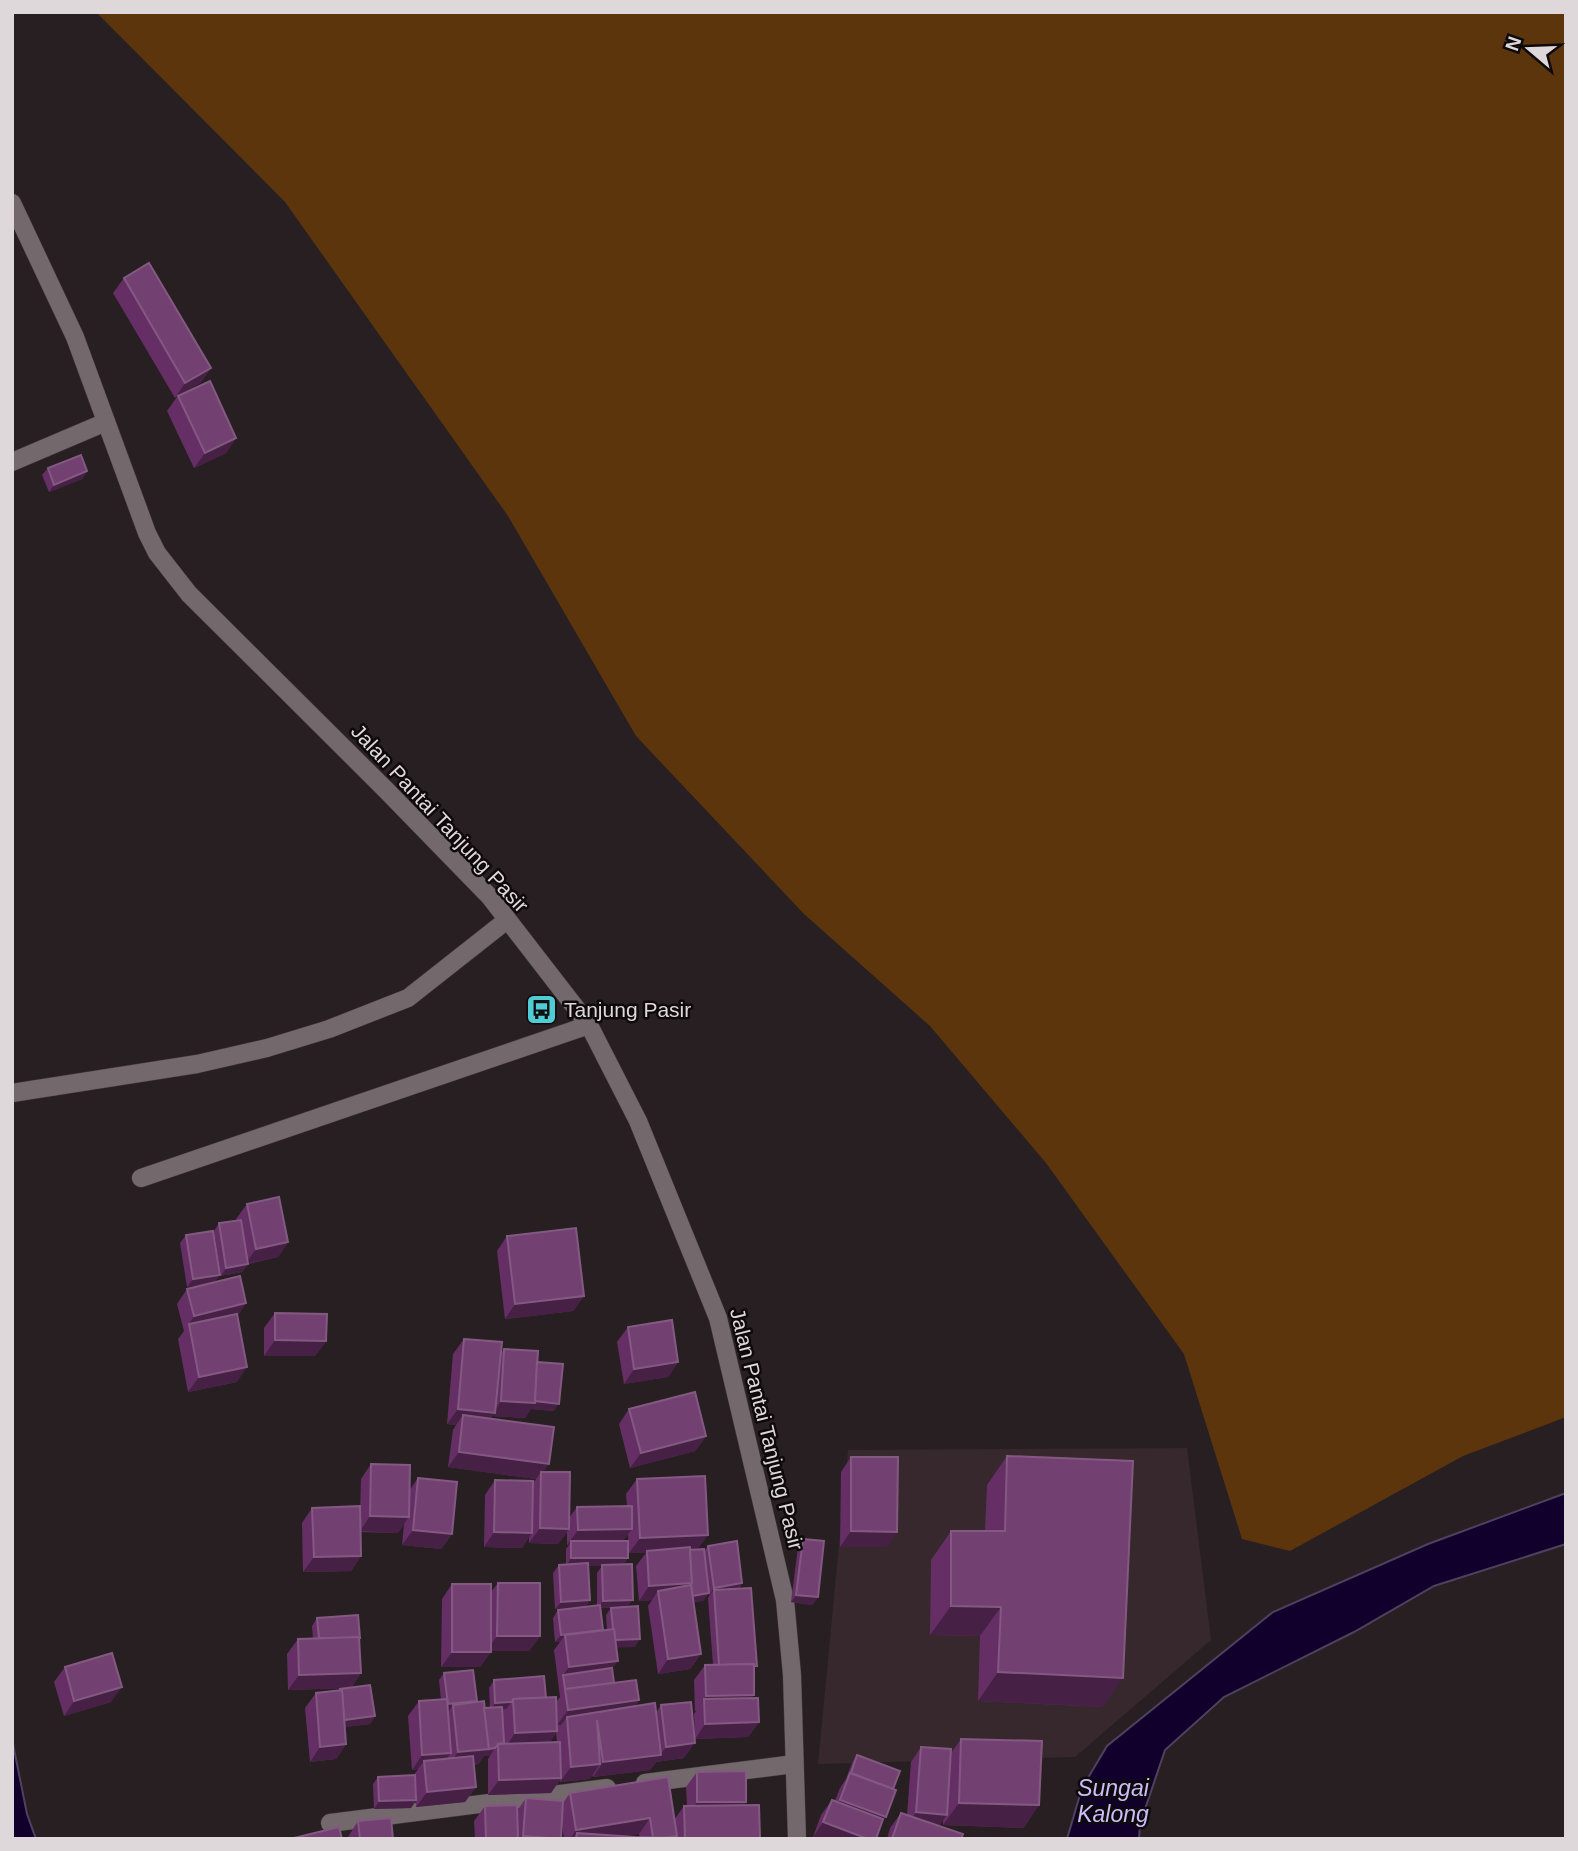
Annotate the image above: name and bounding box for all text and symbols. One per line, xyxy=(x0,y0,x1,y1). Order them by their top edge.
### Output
north arrow xyxy=(1494,14,1564,84)
text: N xyxy=(1501,34,1526,54)
street label: Jalan Pantai Tanjung Pasir xyxy=(347,719,533,917)
bus stop icon: Tanjung Pasir xyxy=(524,992,558,1026)
place label: Tanjung Pasir xyxy=(564,998,691,1021)
street label: Jalan Pantai Tanjung Pasir xyxy=(726,1306,808,1552)
water label: Sungai Kalong xyxy=(1077,1775,1150,1827)

